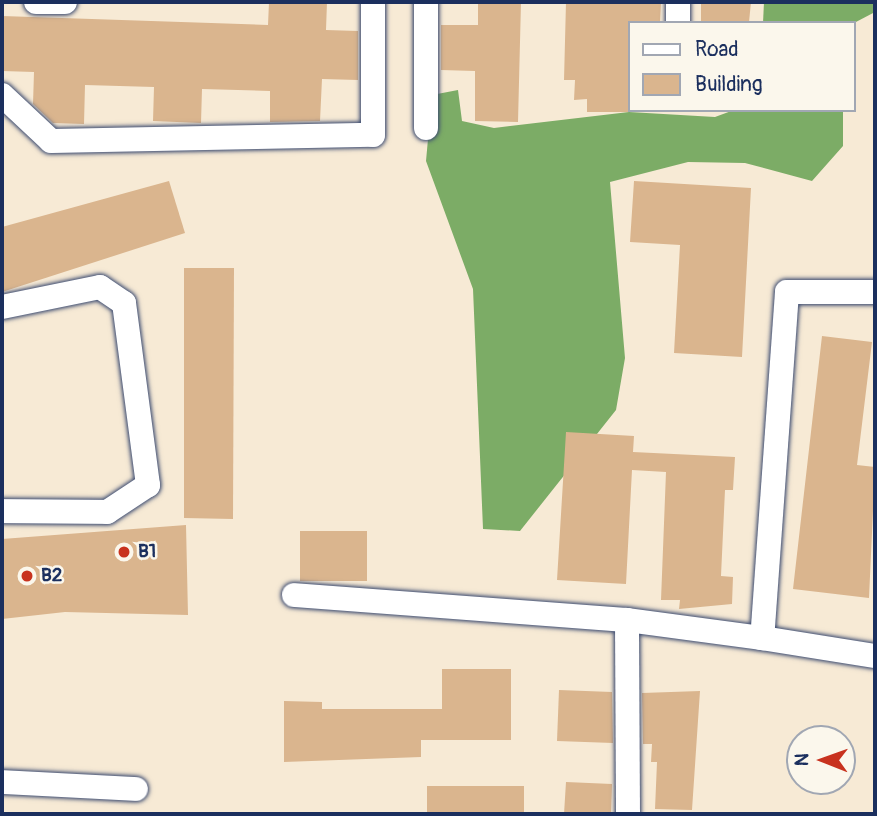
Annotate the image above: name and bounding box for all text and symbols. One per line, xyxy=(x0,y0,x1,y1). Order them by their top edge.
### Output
legend xyxy=(628,21,856,112)
text: Road xyxy=(695,36,739,63)
text: Building xyxy=(695,71,762,98)
place label: B1 xyxy=(138,541,156,563)
marker: B1 xyxy=(116,544,132,560)
place label: B2 xyxy=(41,565,62,587)
marker: B2 xyxy=(19,568,35,584)
north arrow xyxy=(786,725,856,795)
text: N xyxy=(790,753,814,766)

